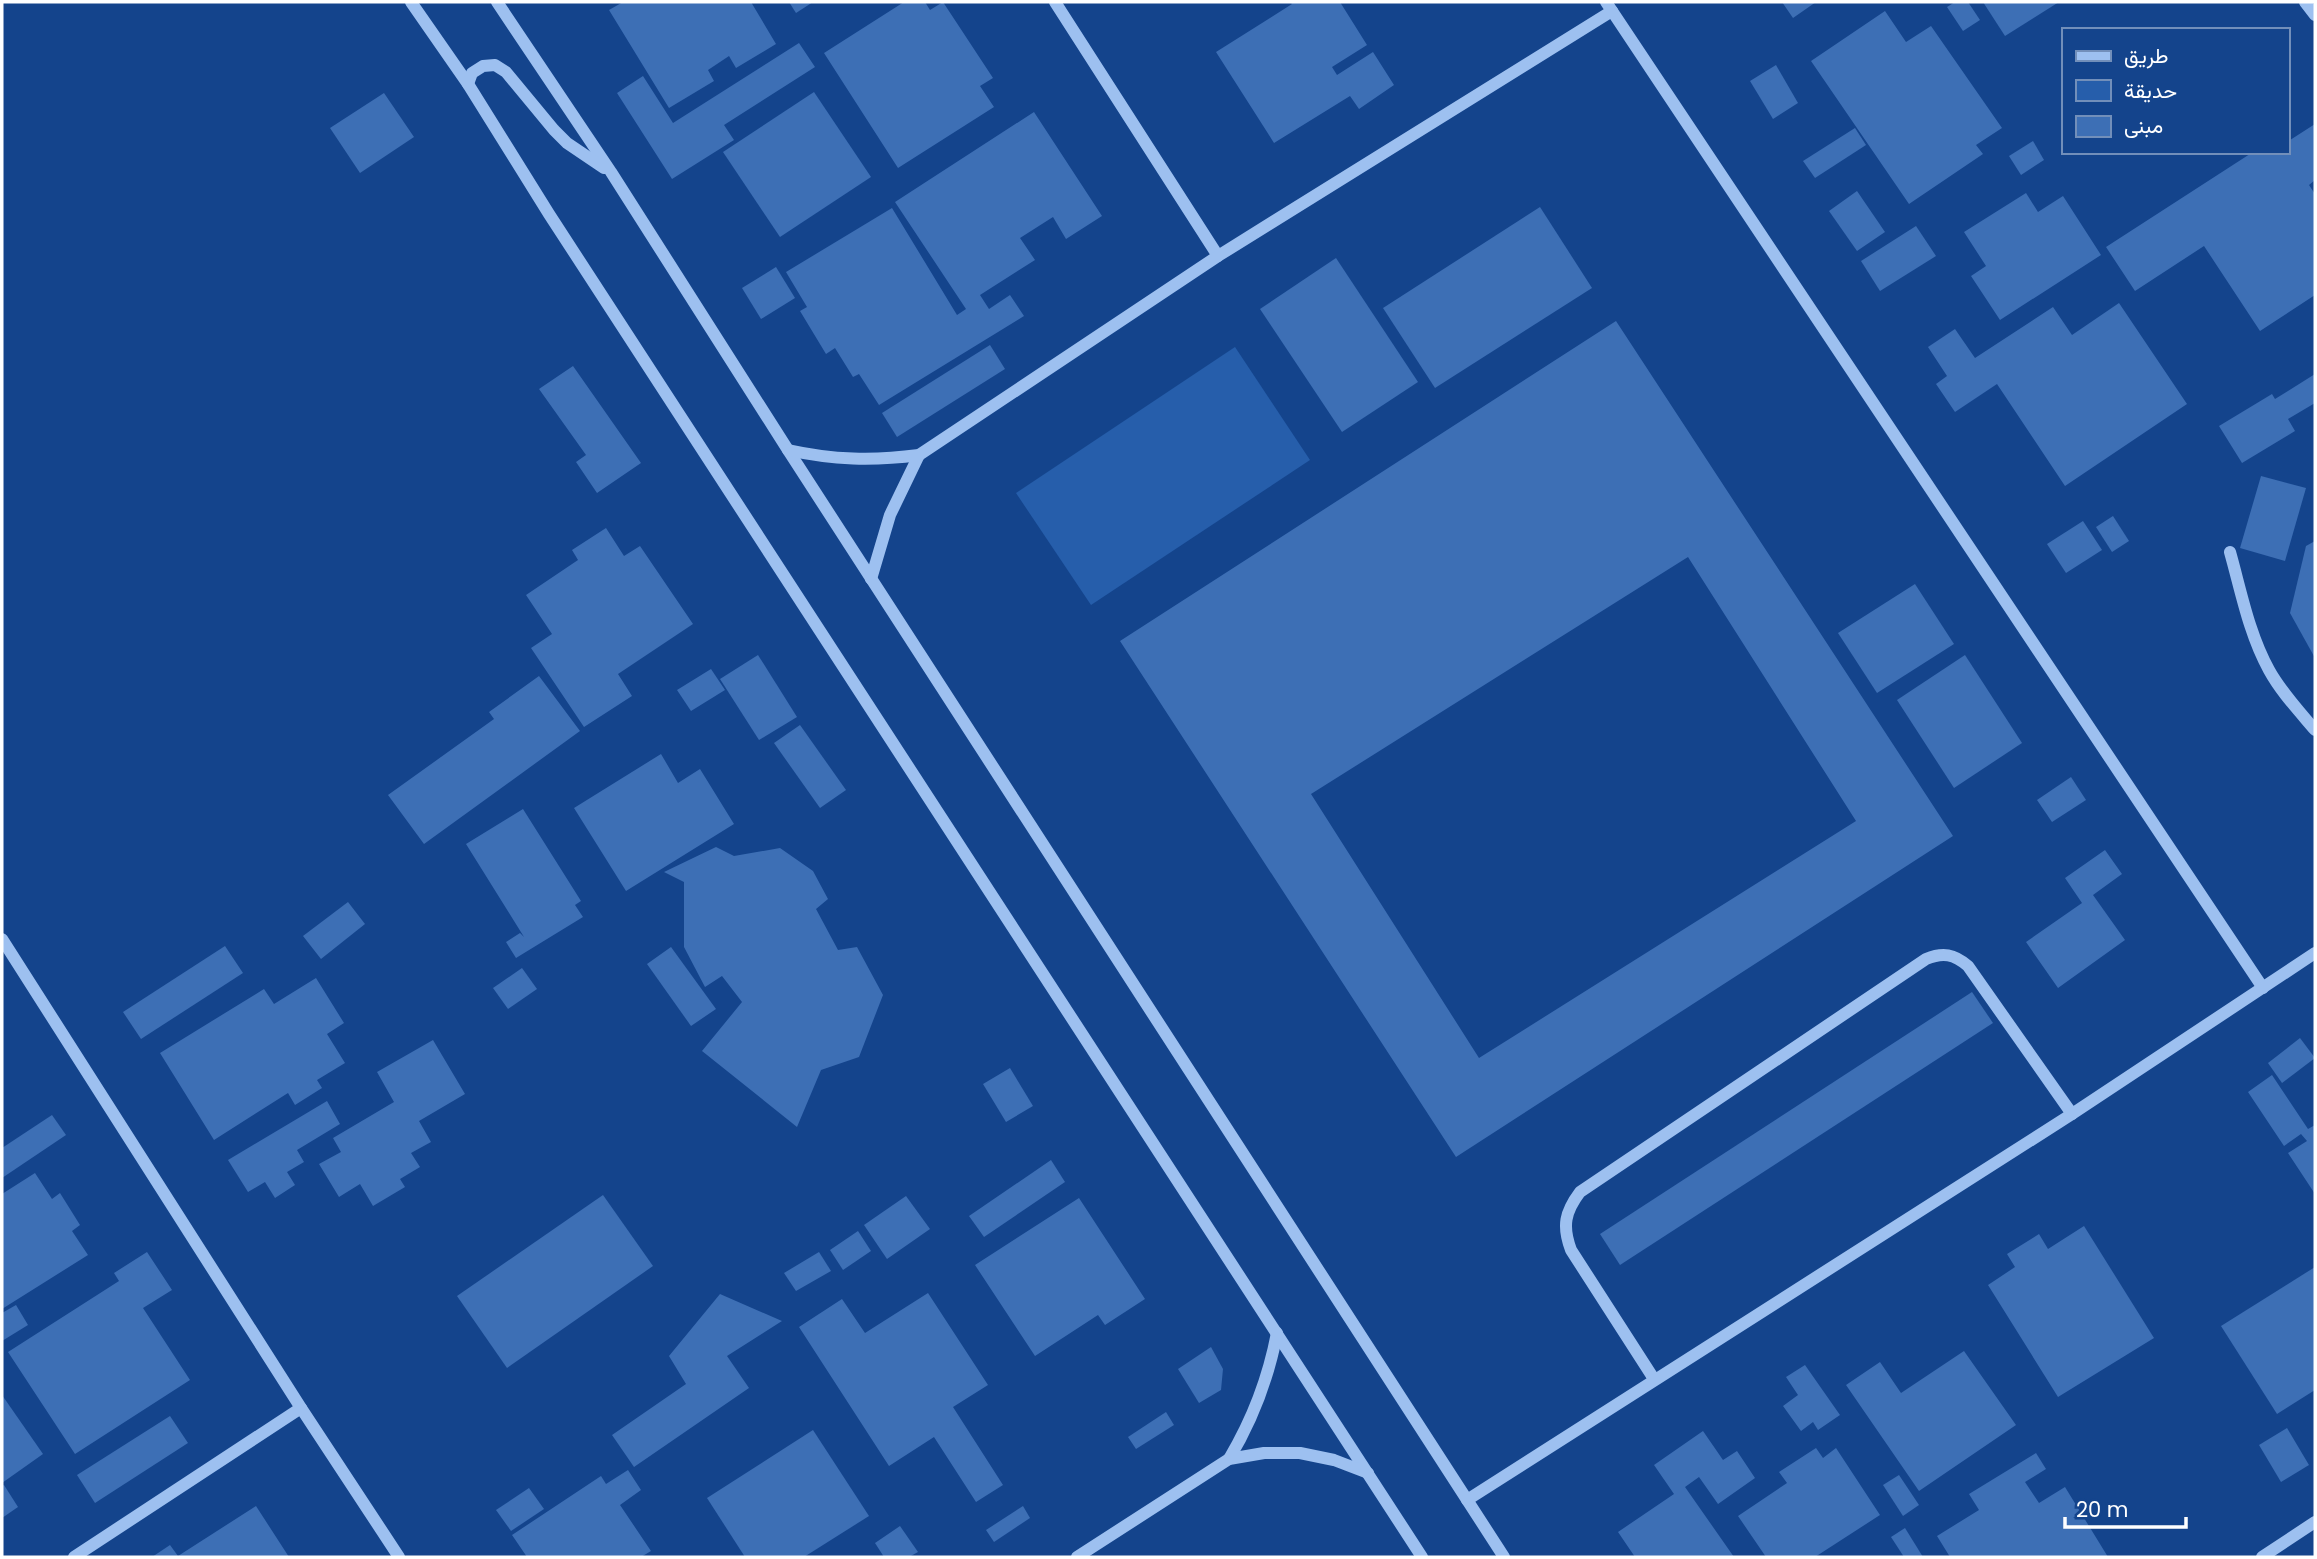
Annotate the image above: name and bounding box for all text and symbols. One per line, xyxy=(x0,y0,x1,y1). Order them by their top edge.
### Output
legend xyxy=(2062,28,2289,154)
text: طريق xyxy=(2124,41,2169,70)
text: حديقة xyxy=(2124,76,2177,105)
text: مبنى xyxy=(2124,111,2163,140)
scale bar xyxy=(2065,1486,2186,1530)
text: 20 m xyxy=(2076,1495,2129,1524)

